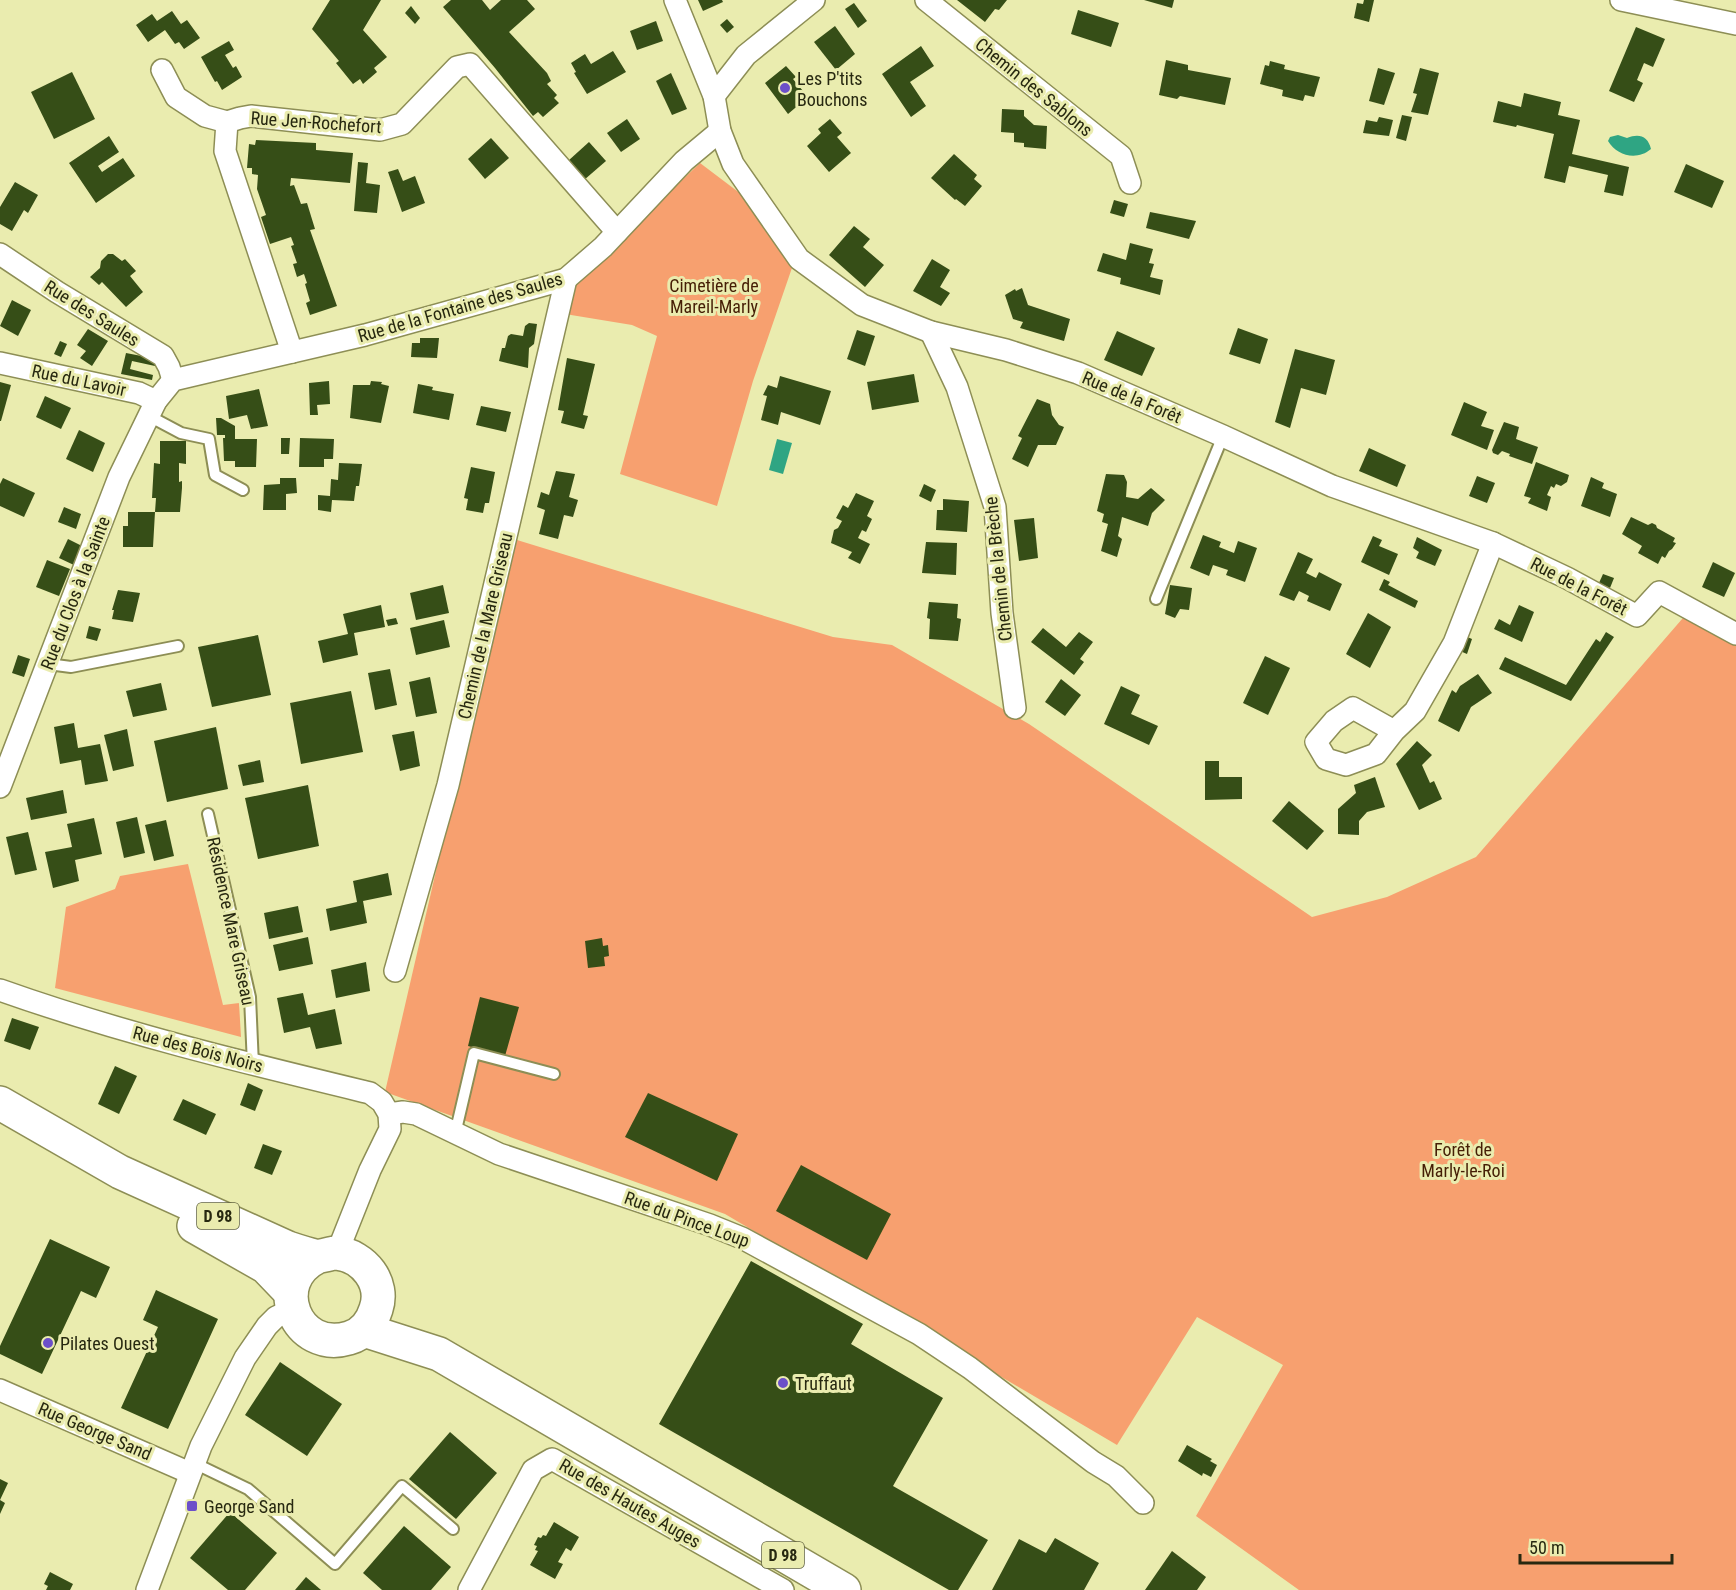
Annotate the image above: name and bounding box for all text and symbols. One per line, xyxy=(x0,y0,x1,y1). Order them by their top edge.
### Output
street label: Chemin des Sablons xyxy=(971,33,1097,141)
place label: Les P'tits Bouchons xyxy=(797,68,868,110)
marker: Les P'tits Bouchons xyxy=(778,81,792,95)
street label: Rue Jen-Rochefort xyxy=(250,107,382,137)
street label: Rue de la Fontaine des Saules xyxy=(355,268,565,346)
street label: Rue des Saules xyxy=(41,275,143,351)
park label: Cimetière de Mareil-Marly xyxy=(669,275,759,317)
street label: Rue du Lavoir xyxy=(30,360,129,400)
street label: Rue de la Forêt xyxy=(1079,367,1185,427)
street label: Chemin de la Brèche xyxy=(980,496,1016,642)
street label: Rue du Clos à la Sainte xyxy=(36,513,114,673)
street label: Chemin de la Mare Griseau xyxy=(453,531,517,721)
street label: Rue de la Forêt xyxy=(1527,553,1631,619)
street label: Résidence Mare Griseau xyxy=(203,835,259,1007)
street label: Rue des Bois Noirs xyxy=(131,1022,265,1076)
park label: Forêt de Marly-le-Roi xyxy=(1421,1139,1505,1181)
street label: Rue du Pince Loup xyxy=(622,1187,752,1251)
road number: D 98 xyxy=(197,1203,239,1229)
place label: Pilates Ouest xyxy=(60,1333,154,1354)
marker: Pilates Ouest xyxy=(41,1336,55,1350)
place label: Truffaut xyxy=(795,1373,852,1394)
marker: Truffaut xyxy=(776,1376,790,1390)
street label: Rue George Sand xyxy=(35,1398,155,1464)
street label: Rue des Hautes Auges xyxy=(556,1454,704,1552)
place label: George Sand xyxy=(204,1496,294,1517)
marker: George Sand xyxy=(185,1499,199,1513)
scale bar xyxy=(1520,1527,1672,1565)
text: 50 m xyxy=(1529,1537,1564,1558)
road number: D 98 xyxy=(762,1542,804,1568)

